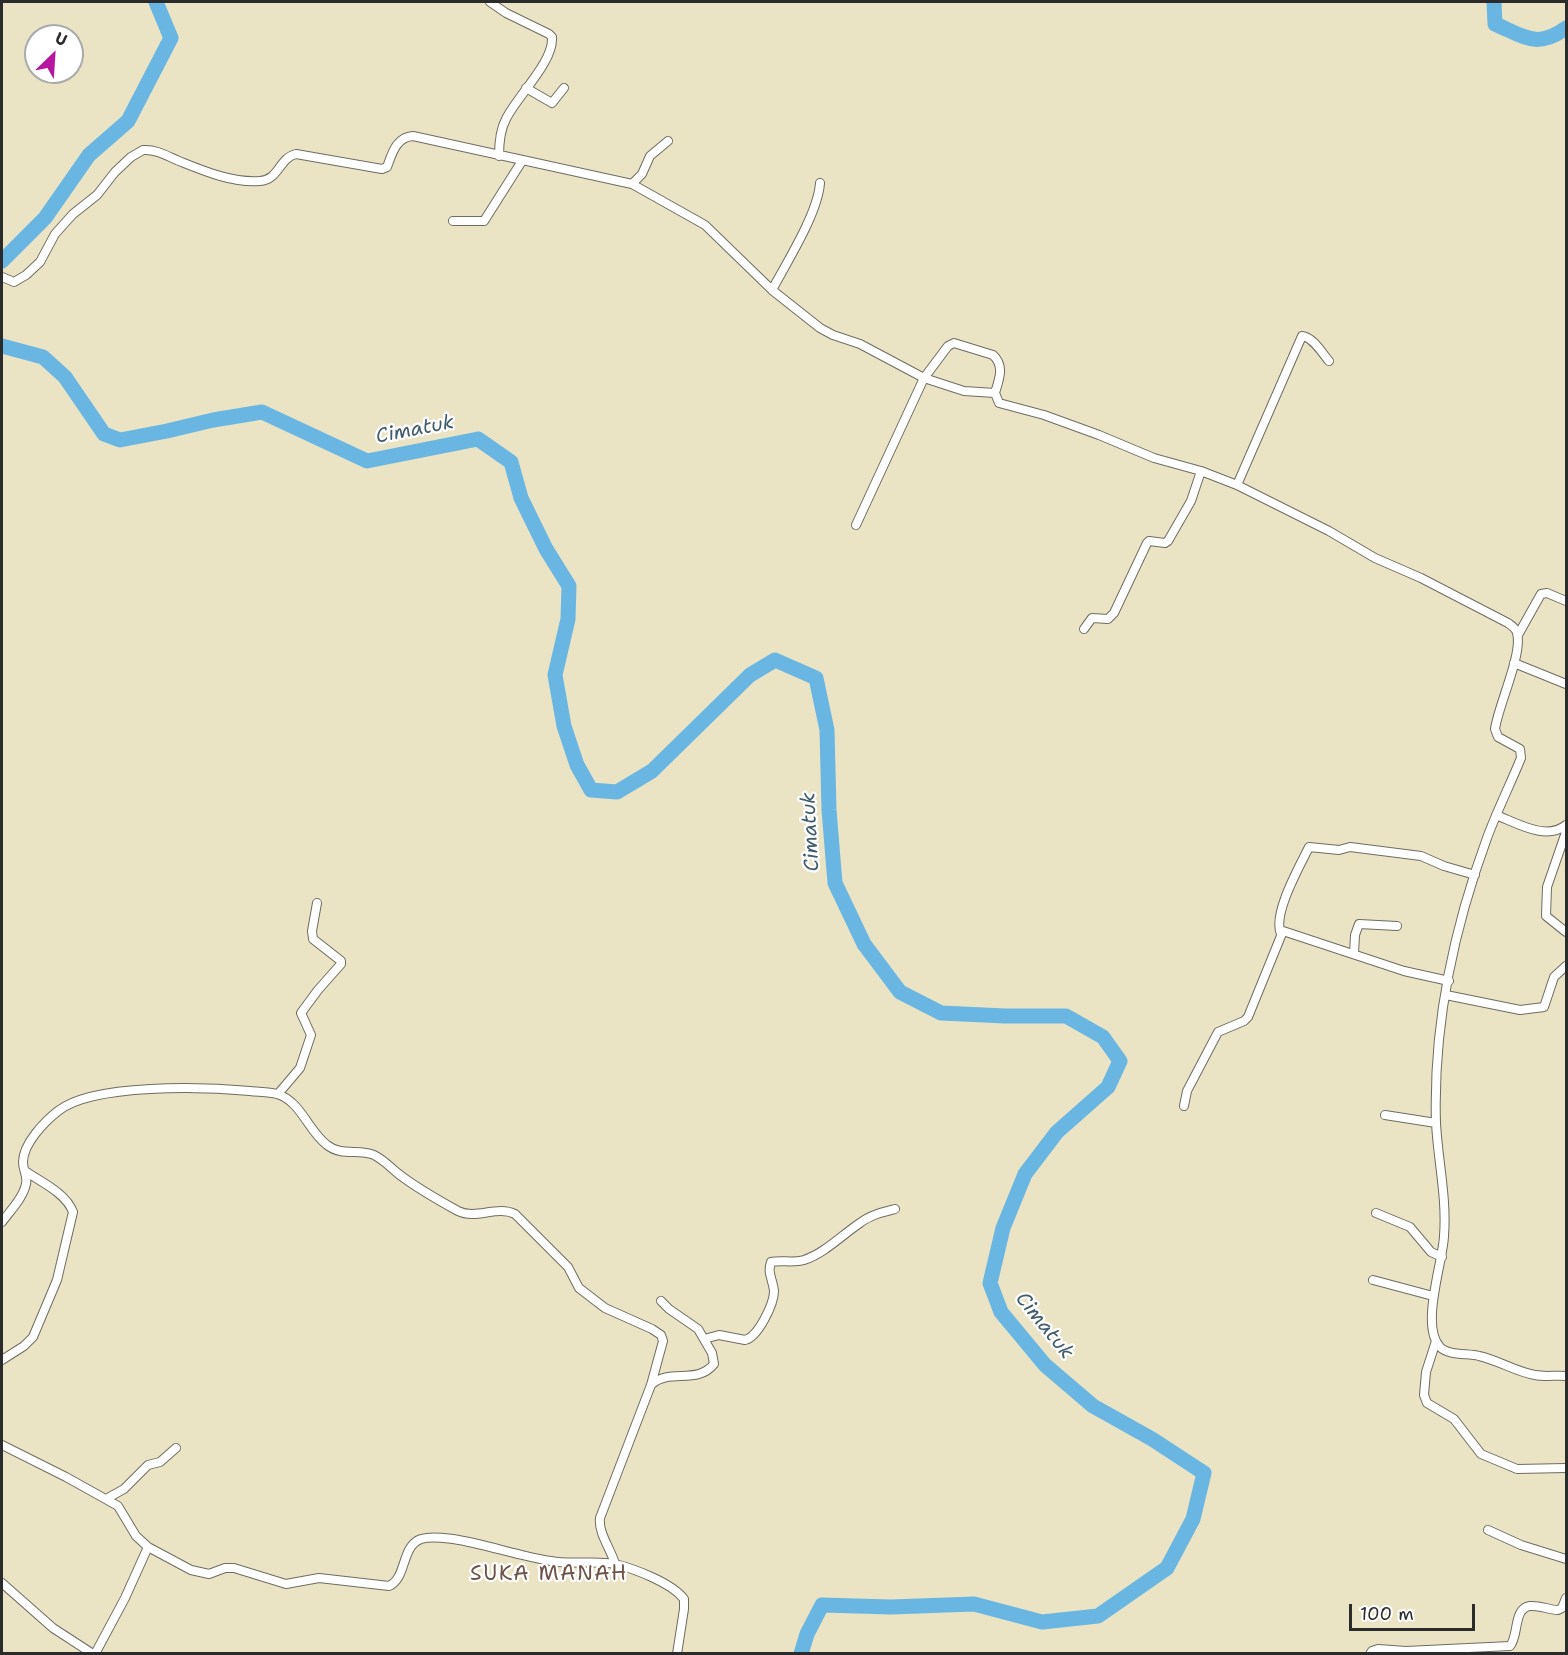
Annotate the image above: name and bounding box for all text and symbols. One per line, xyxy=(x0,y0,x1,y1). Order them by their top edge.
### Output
north arrow xyxy=(24,24,84,84)
text: U xyxy=(52,27,70,51)
water label: Cimatuk xyxy=(374,411,456,449)
water label: Cimatuk xyxy=(797,792,825,872)
water label: Cimatuk xyxy=(1010,1288,1078,1364)
district label: SUKA MANAH xyxy=(470,1562,628,1588)
scale bar xyxy=(1352,1592,1478,1630)
text: 100 m xyxy=(1360,1602,1414,1626)

